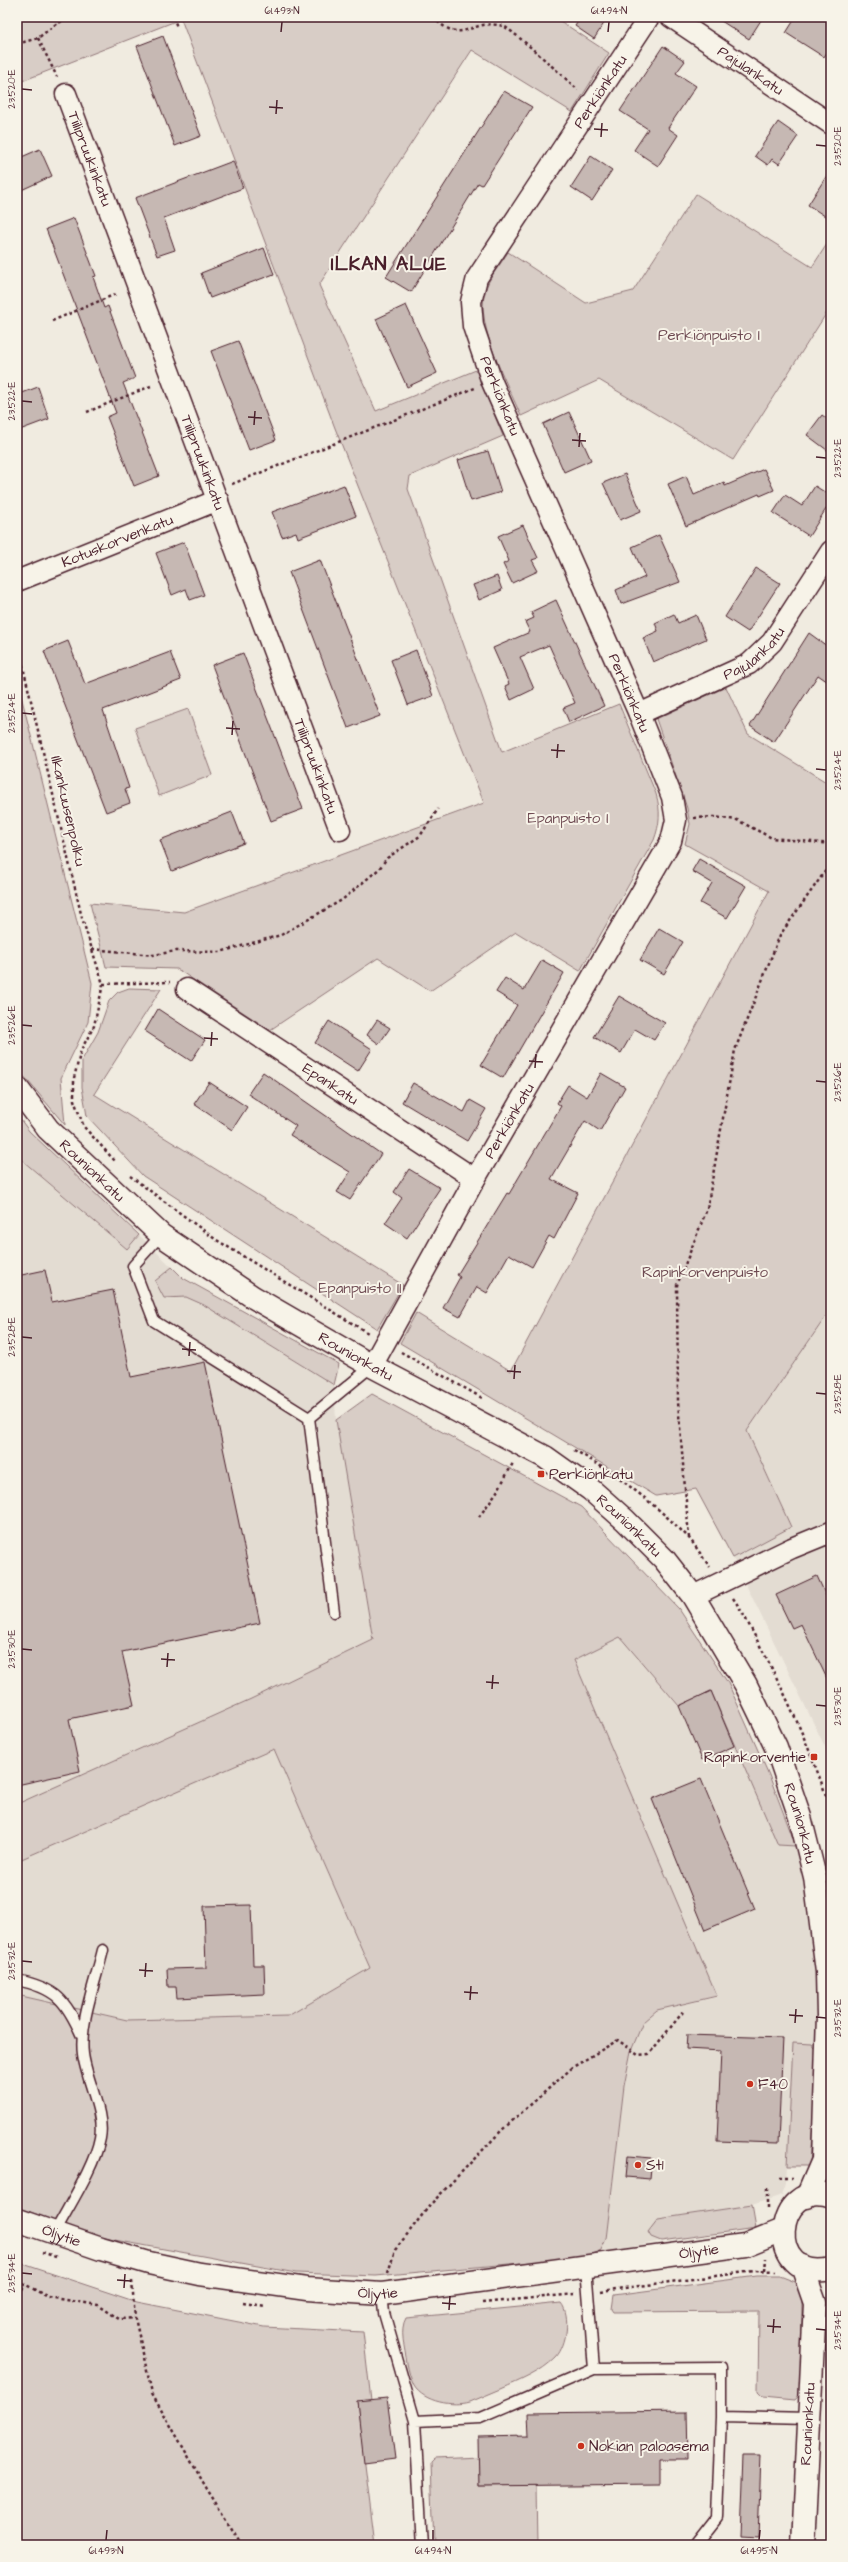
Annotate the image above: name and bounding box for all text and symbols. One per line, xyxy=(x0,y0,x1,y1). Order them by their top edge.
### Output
text: 61.493°N xyxy=(264,4,300,18)
text: 61.494°N xyxy=(591,4,627,18)
street label: Pajulankatu xyxy=(714,41,788,100)
street label: Perkiönkatu xyxy=(568,50,632,132)
text: 23.520°E xyxy=(5,69,19,109)
street label: Tiilipruukinkatu xyxy=(63,108,117,210)
text: 23.520°E xyxy=(831,126,845,166)
district label: ILKAN ALUE xyxy=(331,251,447,278)
park label: Perkiönpuisto I xyxy=(658,325,760,346)
street label: Perkiönkatu xyxy=(475,353,526,439)
text: 23.522°E xyxy=(5,381,19,420)
street label: Tiilipruukinkatu xyxy=(176,412,231,513)
text: 23.522°E xyxy=(831,438,845,477)
street label: Kotuskorvenkatu xyxy=(58,509,176,573)
street label: Pajulankatu xyxy=(720,622,790,685)
street label: Perkiönkatu xyxy=(603,650,655,736)
text: 23.524°E xyxy=(5,693,19,733)
street label: Tiilipruukinkatu xyxy=(289,715,344,817)
text: 23.524°E xyxy=(831,750,845,790)
street label: Ilkankuusenpolku xyxy=(45,754,91,869)
park label: Epanpuisto I xyxy=(528,808,608,829)
text: 23.526°E xyxy=(5,1005,19,1045)
street label: Epankatu xyxy=(299,1058,363,1110)
text: 23.526°E xyxy=(831,1062,845,1102)
street label: Perkiönkatu xyxy=(479,1079,539,1162)
street label: Rounionkatu xyxy=(55,1134,130,1207)
park label: Rapinkorvenpuisto xyxy=(642,1262,769,1283)
park label: Epanpuisto II xyxy=(318,1278,402,1299)
text: 23.528°E xyxy=(5,1317,19,1357)
street label: Rounionkatu xyxy=(315,1327,397,1386)
text: 23.528°E xyxy=(831,1374,845,1414)
place label: Perkiönkatu xyxy=(549,1464,633,1485)
marker: Perkiönkatu xyxy=(536,1469,546,1479)
street label: Rounionkatu xyxy=(592,1489,667,1562)
text: 23.530°E xyxy=(5,1630,19,1668)
text: 23.530°E xyxy=(831,1687,845,1725)
place label: Rapinkorventie xyxy=(704,1747,806,1768)
marker: Rapinkorventie xyxy=(809,1752,819,1762)
street label: Rounionkatu xyxy=(779,1780,822,1866)
text: 23.532°E xyxy=(5,1942,19,1980)
text: 23.532°E xyxy=(831,1999,845,2037)
place label: F40 xyxy=(758,2074,789,2095)
marker: F40 xyxy=(745,2079,755,2089)
place label: St1 xyxy=(646,2155,664,2176)
marker: St1 xyxy=(633,2160,643,2170)
street label: Öljytie xyxy=(39,2219,84,2252)
street label: Öljytie xyxy=(678,2238,720,2264)
text: 23.534°E xyxy=(5,2253,19,2293)
street label: Öljytie xyxy=(357,2282,399,2305)
text: 23.534°E xyxy=(831,2310,845,2350)
street label: Rounionkatu xyxy=(795,2382,821,2466)
place label: Nokian paloasema xyxy=(589,2436,709,2457)
marker: Nokian paloasema xyxy=(576,2441,586,2451)
text: 61.493°N xyxy=(88,2544,124,2558)
text: 61.494°N xyxy=(415,2544,451,2558)
text: 61.495°N xyxy=(740,2544,778,2558)

